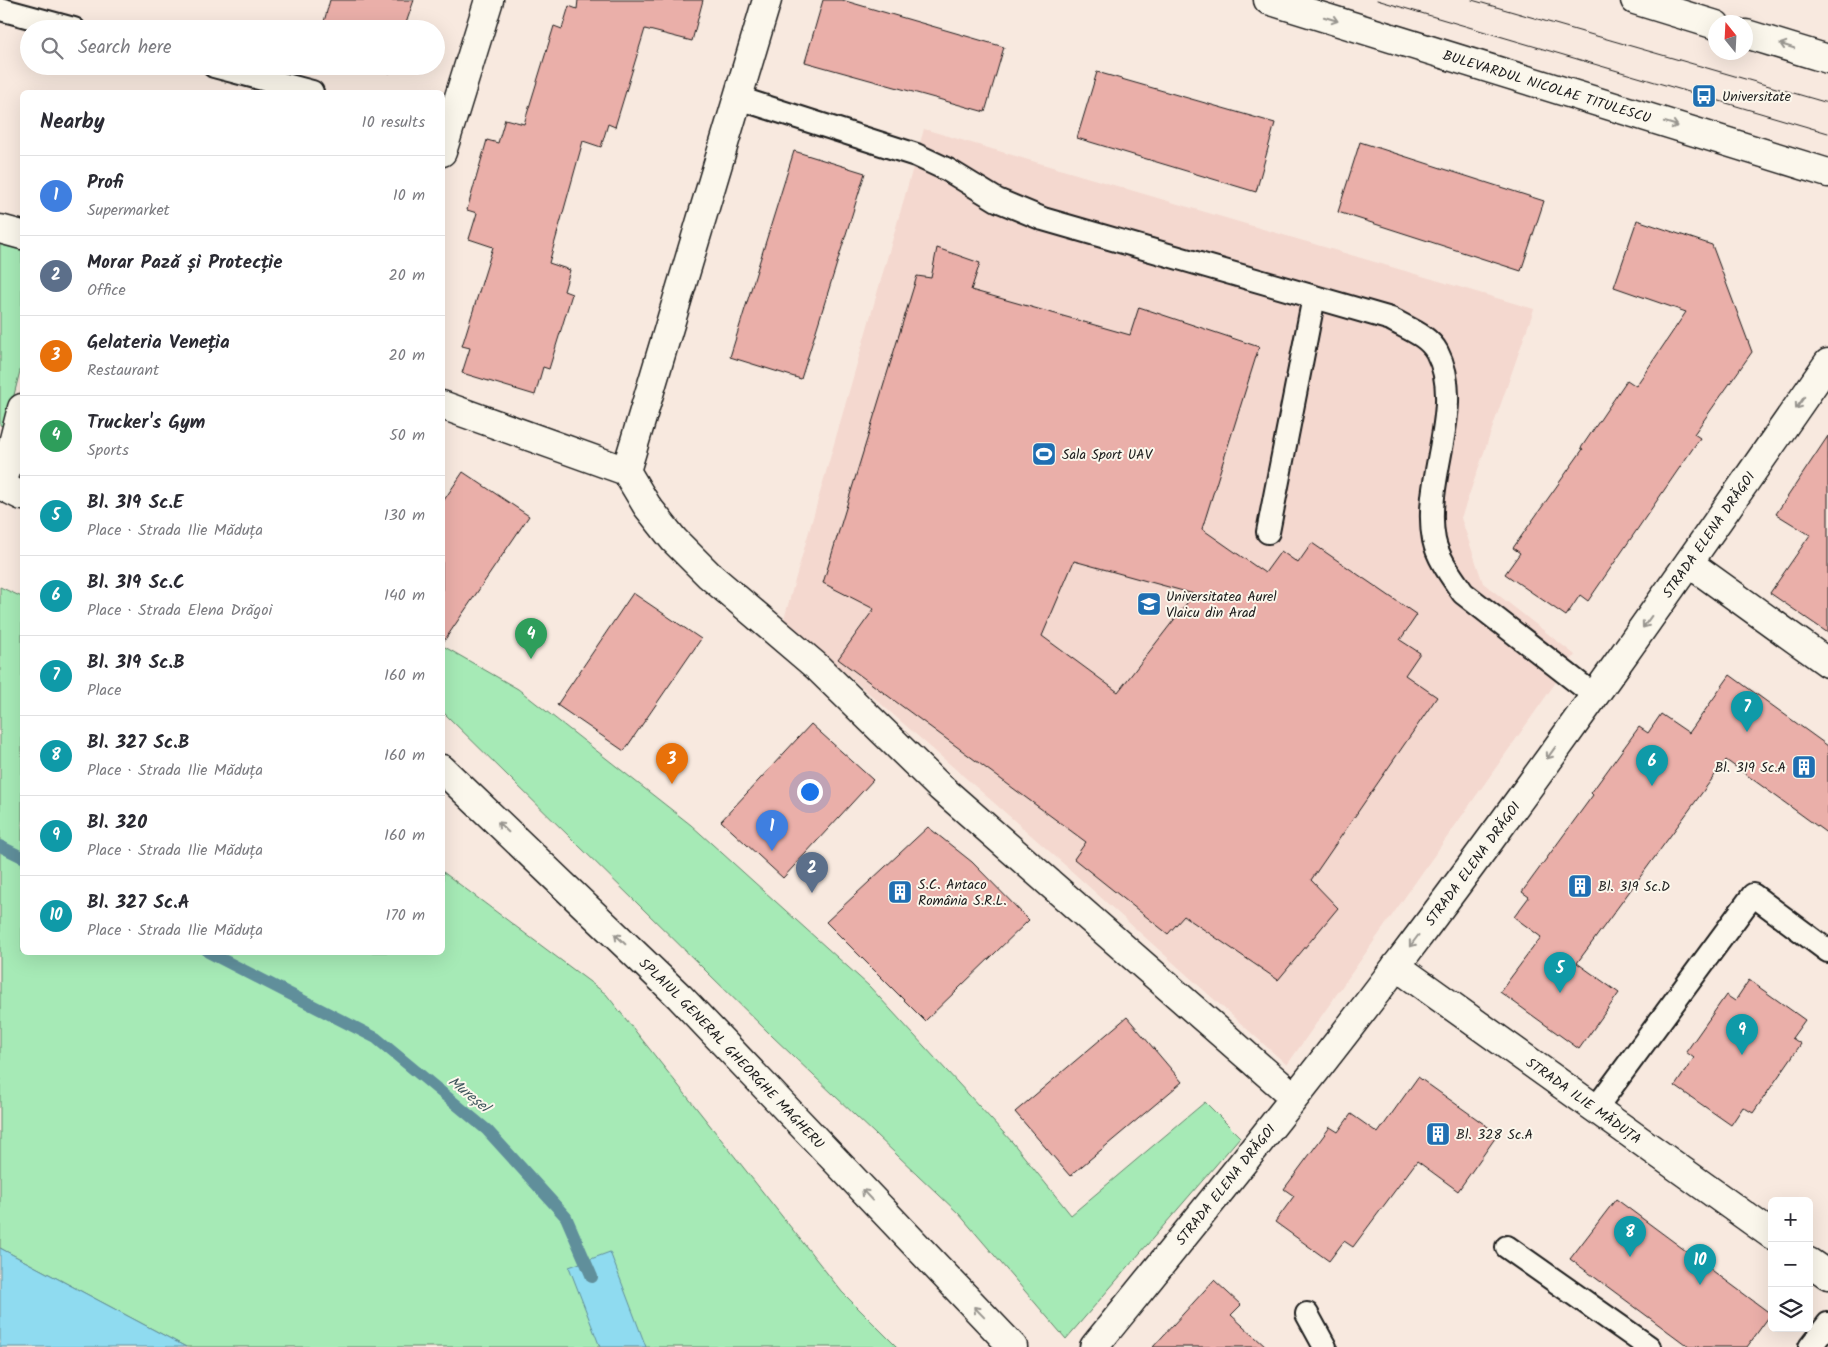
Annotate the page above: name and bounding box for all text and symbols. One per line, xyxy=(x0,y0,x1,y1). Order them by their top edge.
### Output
one-way arrow xyxy=(1323,15,1339,25)
north arrow xyxy=(1708,15,1753,60)
search box xyxy=(20,20,445,75)
text: Search here xyxy=(78,33,172,63)
icon: search xyxy=(38,34,66,62)
one-way arrow xyxy=(1779,41,1795,51)
street label: BULEVARDUL NICOLAE TITULESCU xyxy=(1440,45,1653,130)
bus stop icon: Universitate xyxy=(1691,83,1717,109)
place label: Universitate xyxy=(1722,86,1792,108)
text: Nearby xyxy=(40,106,105,139)
text: 10 results xyxy=(362,110,425,135)
one-way arrow xyxy=(1662,119,1678,129)
text: Profi xyxy=(87,168,123,198)
text: 1 xyxy=(54,183,58,208)
text: 10 m xyxy=(393,183,425,208)
text: Supermarket xyxy=(87,198,170,223)
text: Morar Pază și Protecție xyxy=(87,248,283,278)
text: 2 xyxy=(51,263,61,288)
text: 20 m xyxy=(389,263,425,288)
text: Office xyxy=(87,278,126,303)
text: Gelateria Veneția xyxy=(87,328,230,358)
text: 3 xyxy=(52,343,60,368)
text: 20 m xyxy=(389,343,425,368)
text: Restaurant xyxy=(87,358,159,383)
one-way arrow xyxy=(1795,396,1805,410)
text: Trucker's Gym xyxy=(87,408,205,438)
text: 4 xyxy=(52,423,60,448)
text: 50 m xyxy=(389,423,425,448)
text: Sports xyxy=(87,438,129,463)
sports icon: Sala Sport UAV xyxy=(1031,441,1057,467)
place label: Sala Sport UAV xyxy=(1062,444,1154,466)
street label: STRADA ELENA DRĂGOI xyxy=(1657,467,1761,603)
text: Bl. 319 Sc.E xyxy=(87,488,184,518)
text: 5 xyxy=(52,503,60,528)
text: 130 m xyxy=(384,503,425,528)
text: Place · Strada Ilie Măduța xyxy=(87,518,263,543)
text: Bl. 319 Sc.C xyxy=(87,568,185,598)
text: 6 xyxy=(52,583,60,608)
text: 140 m xyxy=(384,583,425,608)
place label: Universitatea Aurel Vlaicu din Arad xyxy=(1166,586,1277,624)
school or university icon: Universitatea Aurel Vlaicu din Arad xyxy=(1136,591,1162,617)
text: Place · Strada Elena Drăgoi xyxy=(87,598,272,623)
one-way arrow xyxy=(1642,615,1652,629)
pin: 4 xyxy=(515,618,547,659)
text: Bl. 319 Sc.B xyxy=(87,648,185,678)
text: 7 xyxy=(52,663,60,688)
text: 160 m xyxy=(384,663,425,688)
text: Place xyxy=(87,678,121,703)
pin: 7 xyxy=(1731,691,1763,732)
text: Bl. 327 Sc.B xyxy=(87,728,190,758)
text: 8 xyxy=(51,743,61,768)
text: 160 m xyxy=(384,743,425,768)
pin: 3 xyxy=(656,743,688,784)
pin: 6 xyxy=(1636,745,1668,786)
one-way arrow xyxy=(1546,746,1556,760)
building icon: Bl. 319 Sc.A xyxy=(1791,754,1817,780)
place label: Bl. 319 Sc.A xyxy=(1714,757,1786,779)
text: Place · Strada Ilie Măduța xyxy=(87,758,263,783)
your location xyxy=(797,779,823,805)
street label: STRADA ELENA DRĂGOI xyxy=(1420,797,1527,931)
text: Bl. 320 xyxy=(87,808,147,838)
pin: 1 xyxy=(756,810,788,851)
one-way arrow xyxy=(496,821,509,833)
text: 9 xyxy=(52,823,60,848)
text: 160 m xyxy=(384,823,425,848)
text: Place · Strada Ilie Măduța xyxy=(87,838,263,863)
pin: 2 xyxy=(796,852,828,893)
building icon: Bl. 319 Sc.D xyxy=(1567,873,1593,899)
place label: S.C. Antaco România S.R.L. xyxy=(918,874,1006,912)
place label: Bl. 319 Sc.D xyxy=(1598,876,1670,898)
building icon: S.C. Antaco România S.R.L. xyxy=(887,879,913,905)
text: Bl. 327 Sc.A xyxy=(87,888,190,918)
text: 10 xyxy=(49,903,63,928)
text: 170 m xyxy=(385,903,425,928)
text: Place · Strada Ilie Măduța xyxy=(87,918,263,943)
one-way arrow xyxy=(614,933,626,945)
one-way arrow xyxy=(1409,934,1420,947)
pin: 5 xyxy=(1544,952,1576,993)
street label: SPLAIUL GENERAL GHEORGHE MAGHERU xyxy=(633,953,829,1154)
pin: 9 xyxy=(1726,1014,1758,1055)
street label: STRADA ILIE MĂDUȚA xyxy=(1521,1052,1646,1150)
water label: Mureșel xyxy=(442,1070,497,1121)
street label: STRADA ELENA DRĂGOI xyxy=(1171,1120,1282,1250)
building icon: Bl. 328 Sc.A xyxy=(1425,1121,1451,1147)
place label: Bl. 328 Sc.A xyxy=(1456,1124,1533,1146)
one-way arrow xyxy=(861,1188,873,1201)
map controls xyxy=(1768,1197,1813,1332)
button: + xyxy=(1768,1197,1813,1242)
pin: 8 xyxy=(1614,1216,1646,1257)
button: − xyxy=(1768,1242,1813,1287)
pin: 10 xyxy=(1684,1244,1716,1285)
button: layers xyxy=(1768,1287,1813,1332)
one-way arrow xyxy=(973,1306,985,1318)

